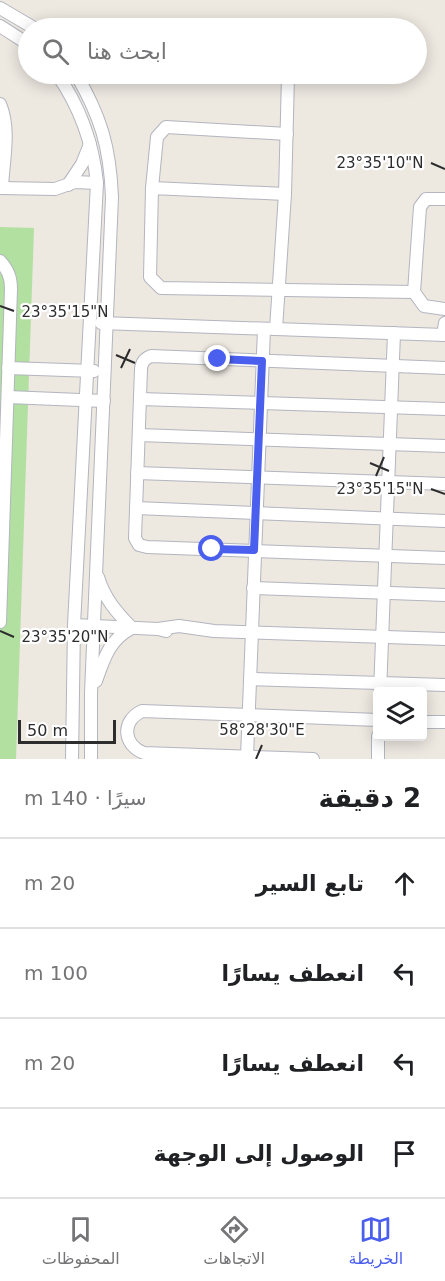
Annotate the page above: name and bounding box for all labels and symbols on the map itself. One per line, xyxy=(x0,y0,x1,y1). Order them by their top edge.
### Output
text: 23°35'10"N xyxy=(336,154,424,172)
text: 23°35'15"N xyxy=(21,303,109,321)
route end xyxy=(204,345,230,371)
text: 23°35'15"N xyxy=(336,480,424,498)
route start xyxy=(198,535,224,561)
text: 23°35'20"N xyxy=(21,628,109,646)
scale bar xyxy=(18,717,116,744)
text: 58°28'30"E xyxy=(219,721,305,739)

